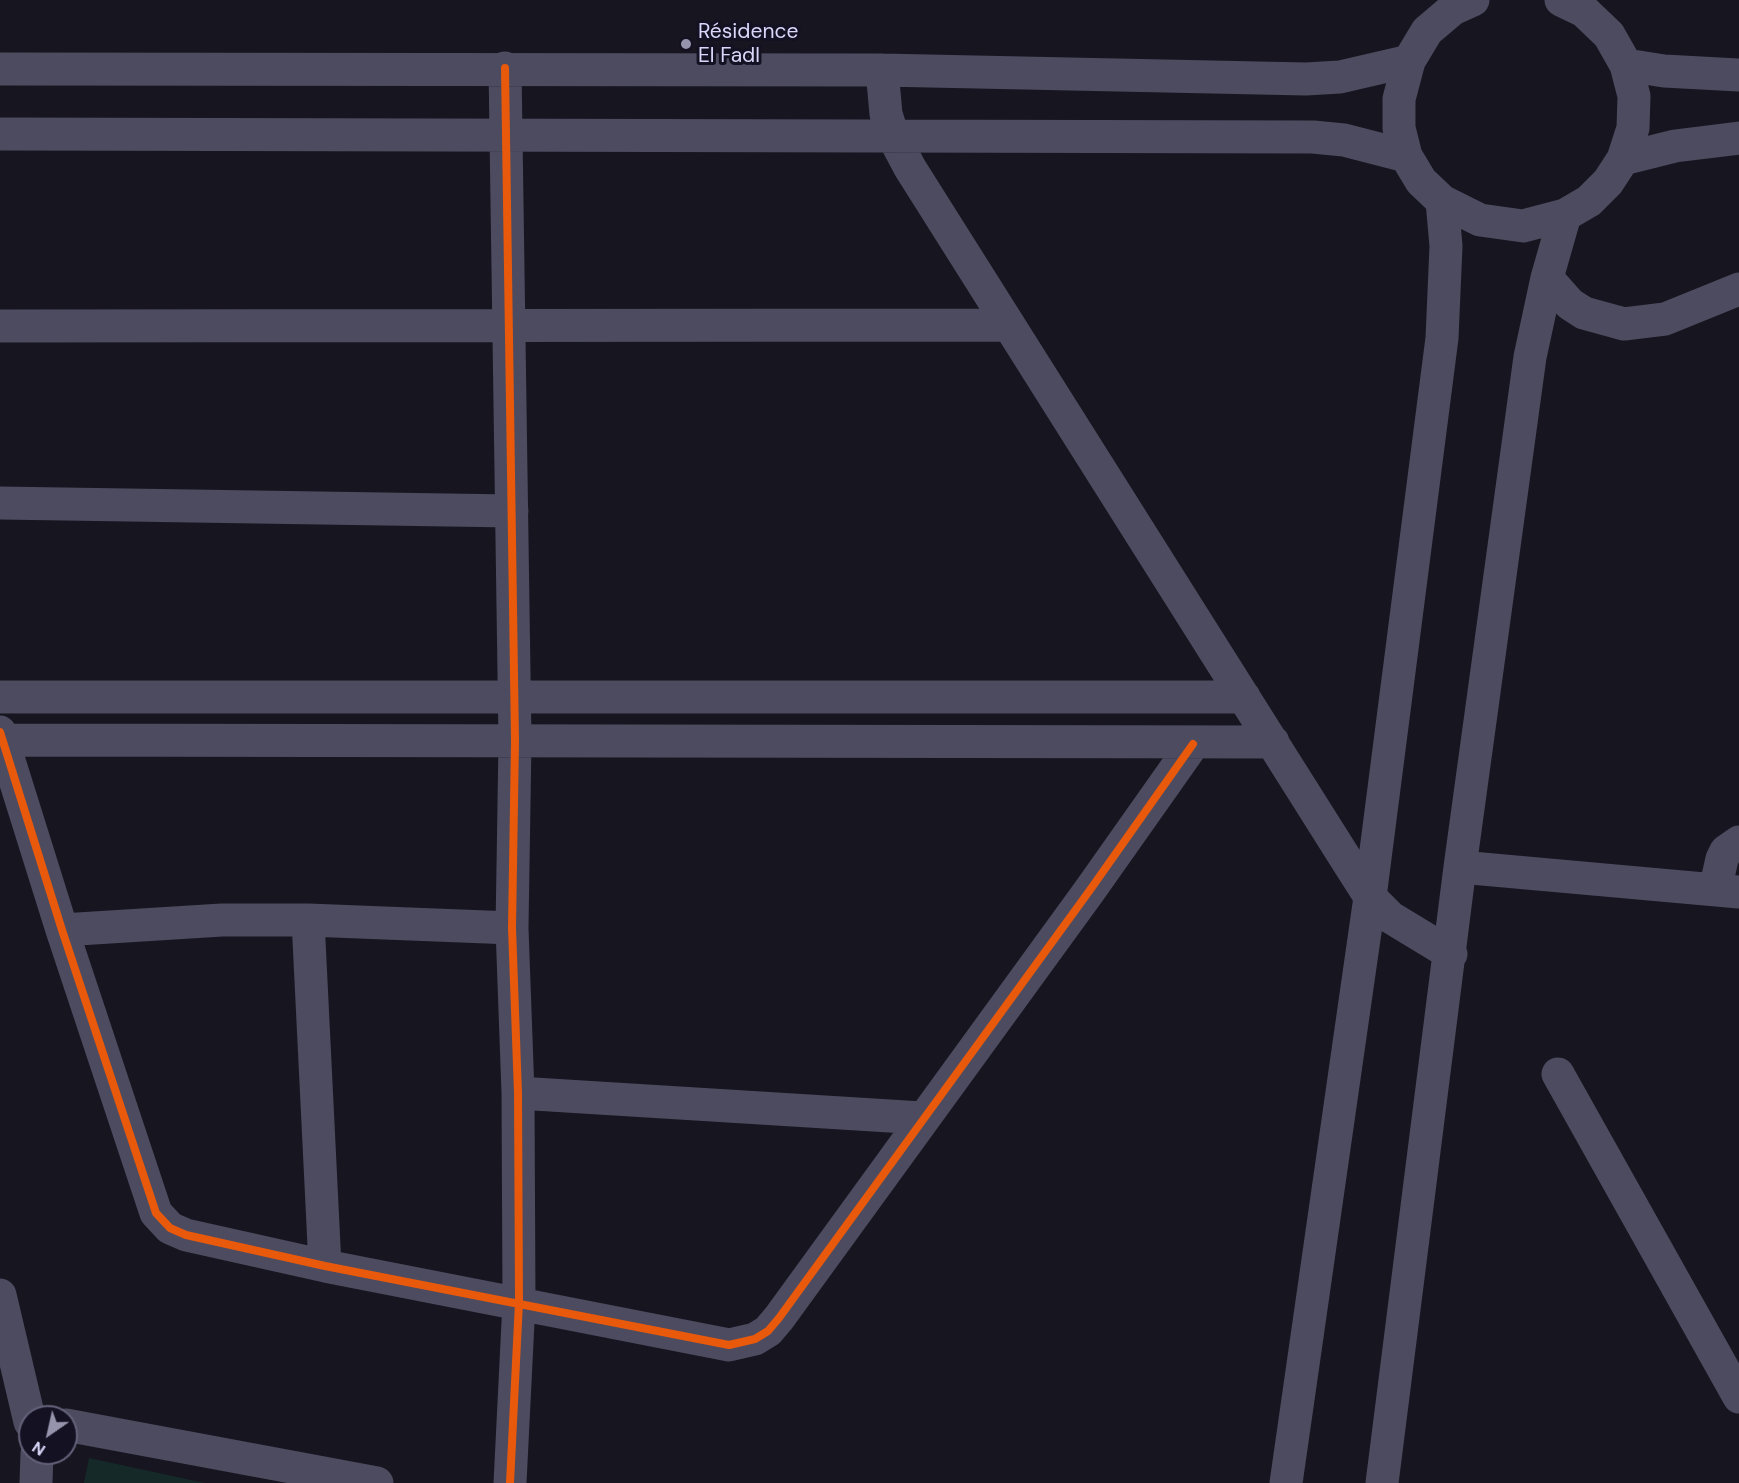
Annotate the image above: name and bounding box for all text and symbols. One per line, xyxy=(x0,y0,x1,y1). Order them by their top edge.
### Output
place label: Résidence El Fadl xyxy=(698,19,798,69)
marker: Résidence El Fadl xyxy=(679,37,693,51)
north arrow xyxy=(18,1405,78,1465)
text: N xyxy=(28,1437,49,1461)

